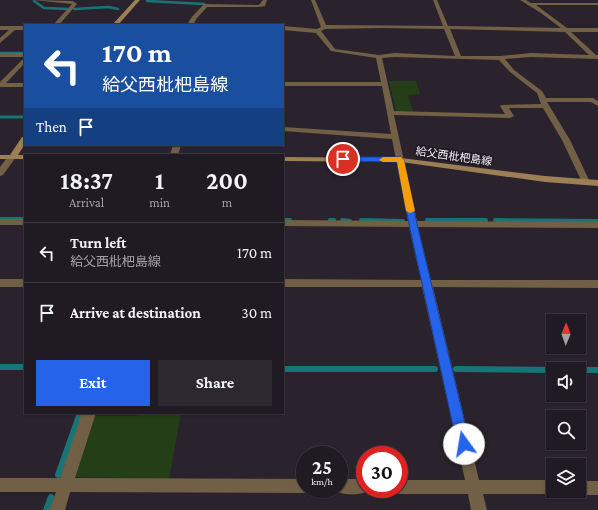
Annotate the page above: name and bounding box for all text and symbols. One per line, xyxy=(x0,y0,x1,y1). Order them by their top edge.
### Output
text: 170 m xyxy=(102,37,172,68)
icon: left xyxy=(36,40,88,92)
text: 給父西枇杷島線 xyxy=(102,75,228,95)
icon: arrive xyxy=(75,116,97,138)
text: Then xyxy=(36,119,67,135)
pin xyxy=(326,142,360,176)
street label: 給父西枇杷島線 xyxy=(415,145,493,167)
icon: arrive xyxy=(332,148,354,170)
text: 18:37 xyxy=(60,167,113,194)
text: 1 xyxy=(155,167,164,194)
text: 200 xyxy=(206,167,248,194)
text: Arrival xyxy=(69,195,104,210)
text: min xyxy=(149,195,170,210)
text: m xyxy=(222,195,232,210)
text: Turn left xyxy=(70,235,126,251)
icon: left xyxy=(36,242,58,264)
text: 170 m xyxy=(237,245,272,261)
text: 給父西枇杷島線 xyxy=(70,254,161,269)
icon: arrive xyxy=(36,302,58,324)
text: Arrive at destination xyxy=(70,305,201,321)
text: 30 m xyxy=(242,305,272,321)
north arrow xyxy=(546,314,586,354)
map controls xyxy=(546,314,586,498)
button: Exit xyxy=(36,360,150,406)
button: Share xyxy=(158,360,272,406)
button: sound xyxy=(546,362,586,402)
button: search xyxy=(546,410,586,450)
position arrow xyxy=(443,423,485,465)
speed limit sign: 30 xyxy=(356,446,408,498)
text: 25 xyxy=(312,456,332,478)
button: layers xyxy=(546,458,586,498)
text: km/h xyxy=(311,476,333,487)

